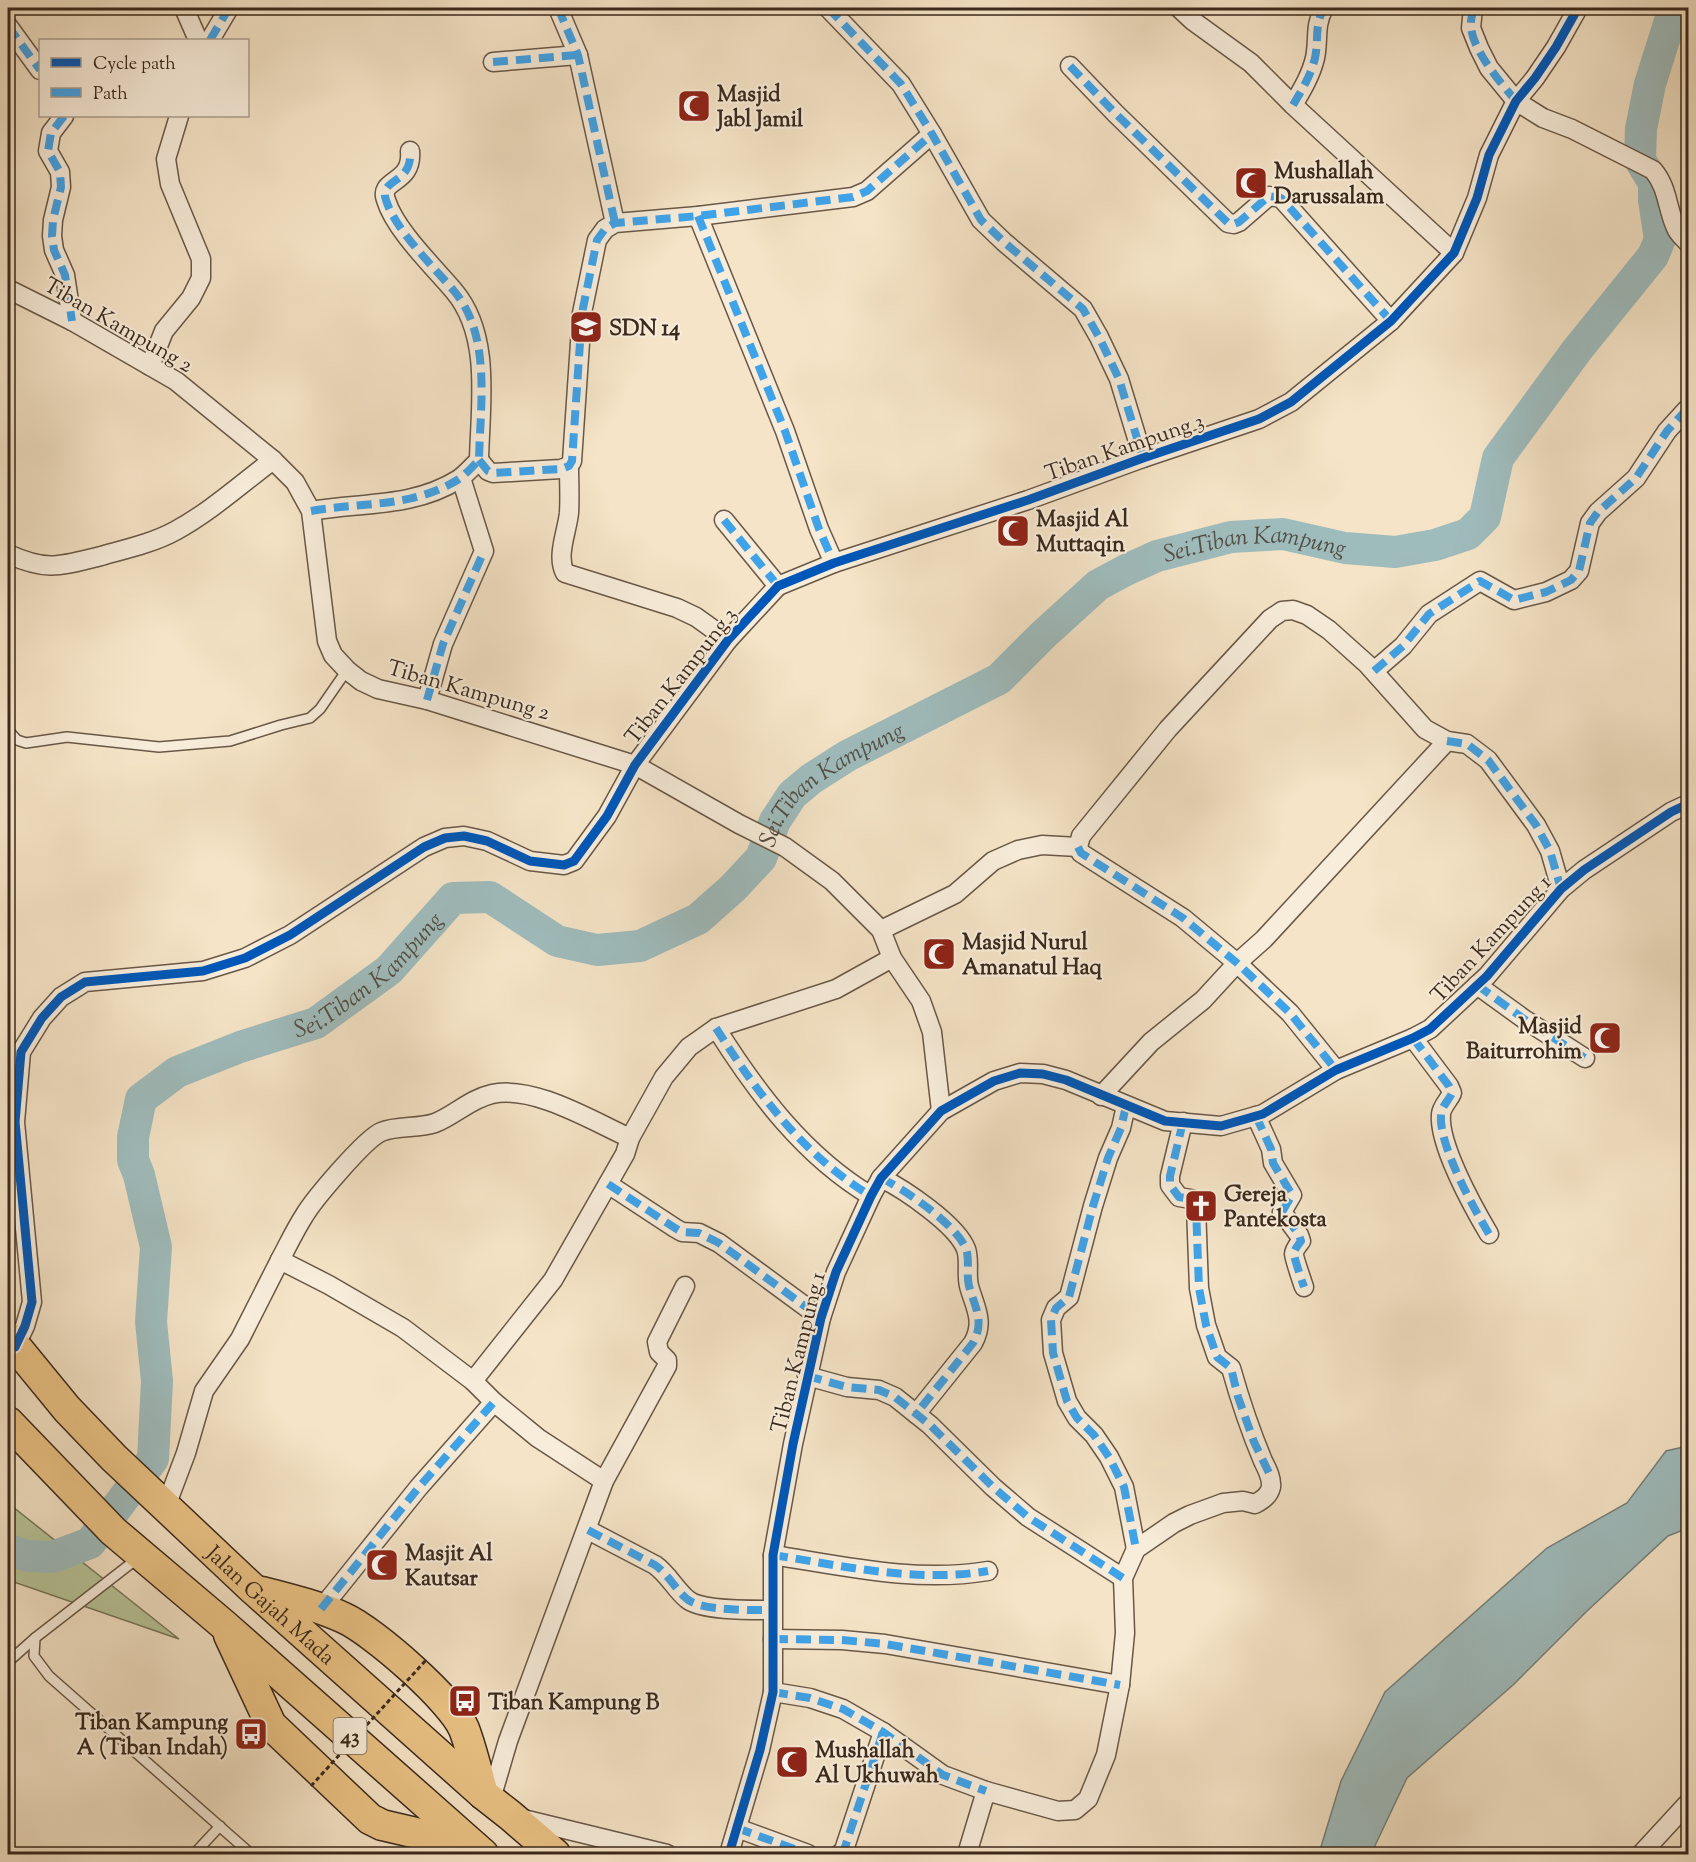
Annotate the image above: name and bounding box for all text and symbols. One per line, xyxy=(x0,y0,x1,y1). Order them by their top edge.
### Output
legend xyxy=(39,39,249,117)
text: Cycle path xyxy=(93,52,176,78)
place label: Masjid Jabl Jamil xyxy=(715,80,804,137)
text: Path xyxy=(93,82,128,108)
mosque icon: Masjid Jabl Jamil xyxy=(676,88,712,124)
place label: Mushallah Darussalam xyxy=(1274,157,1385,214)
mosque icon: Mushallah Darussalam xyxy=(1233,165,1269,201)
street label: Tiban Kampung 2 xyxy=(37,271,198,382)
school or university icon: SDN 14 xyxy=(568,309,604,345)
place label: SDN 14 xyxy=(609,314,680,346)
street label: Tiban Kampung 3 xyxy=(1041,407,1209,491)
place label: Masjid Al Muttaqin xyxy=(1036,505,1129,562)
mosque icon: Masjid Al Muttaqin xyxy=(995,513,1031,549)
water label: Sei.Tiban Kampung xyxy=(1160,519,1349,573)
street label: Tiban Kampung 3 xyxy=(619,601,746,752)
street label: Tiban Kampung 2 xyxy=(383,653,553,730)
water label: Sei.Tiban Kampung xyxy=(752,715,911,852)
street label: Tiban Kampung 1 xyxy=(1424,868,1560,1011)
water label: Sei.Tiban Kampung xyxy=(290,905,452,1048)
place label: Masjid Nurul Amanatul Haq xyxy=(962,928,1102,985)
mosque icon: Masjid Nurul Amanatul Haq xyxy=(921,936,957,972)
place label: Masjid Baiturrohim xyxy=(1466,1012,1583,1069)
mosque icon: Masjid Baiturrohim xyxy=(1587,1020,1623,1056)
place label: Gereja Pantekosta xyxy=(1224,1180,1327,1237)
church icon: Gereja Pantekosta xyxy=(1183,1188,1219,1224)
street label: Tiban Kampung 1 xyxy=(764,1268,836,1437)
street label: Jalan Gajah Mada xyxy=(197,1539,341,1674)
place label: Masjit Al Kautsar xyxy=(405,1539,493,1596)
mosque icon: Masjit Al Kautsar xyxy=(364,1547,400,1583)
bus stop icon: Tiban Kampung B xyxy=(447,1683,483,1719)
place label: Tiban Kampung B xyxy=(488,1688,659,1720)
place label: Tiban Kampung A (Tiban Indah) xyxy=(75,1708,228,1765)
bus stop icon: Tiban Kampung A (Tiban Indah) xyxy=(233,1716,269,1752)
road number: 43 xyxy=(334,1718,366,1754)
place label: Mushallah Al Ukhuwah xyxy=(815,1736,939,1793)
mosque icon: Mushallah Al Ukhuwah xyxy=(774,1744,810,1780)

